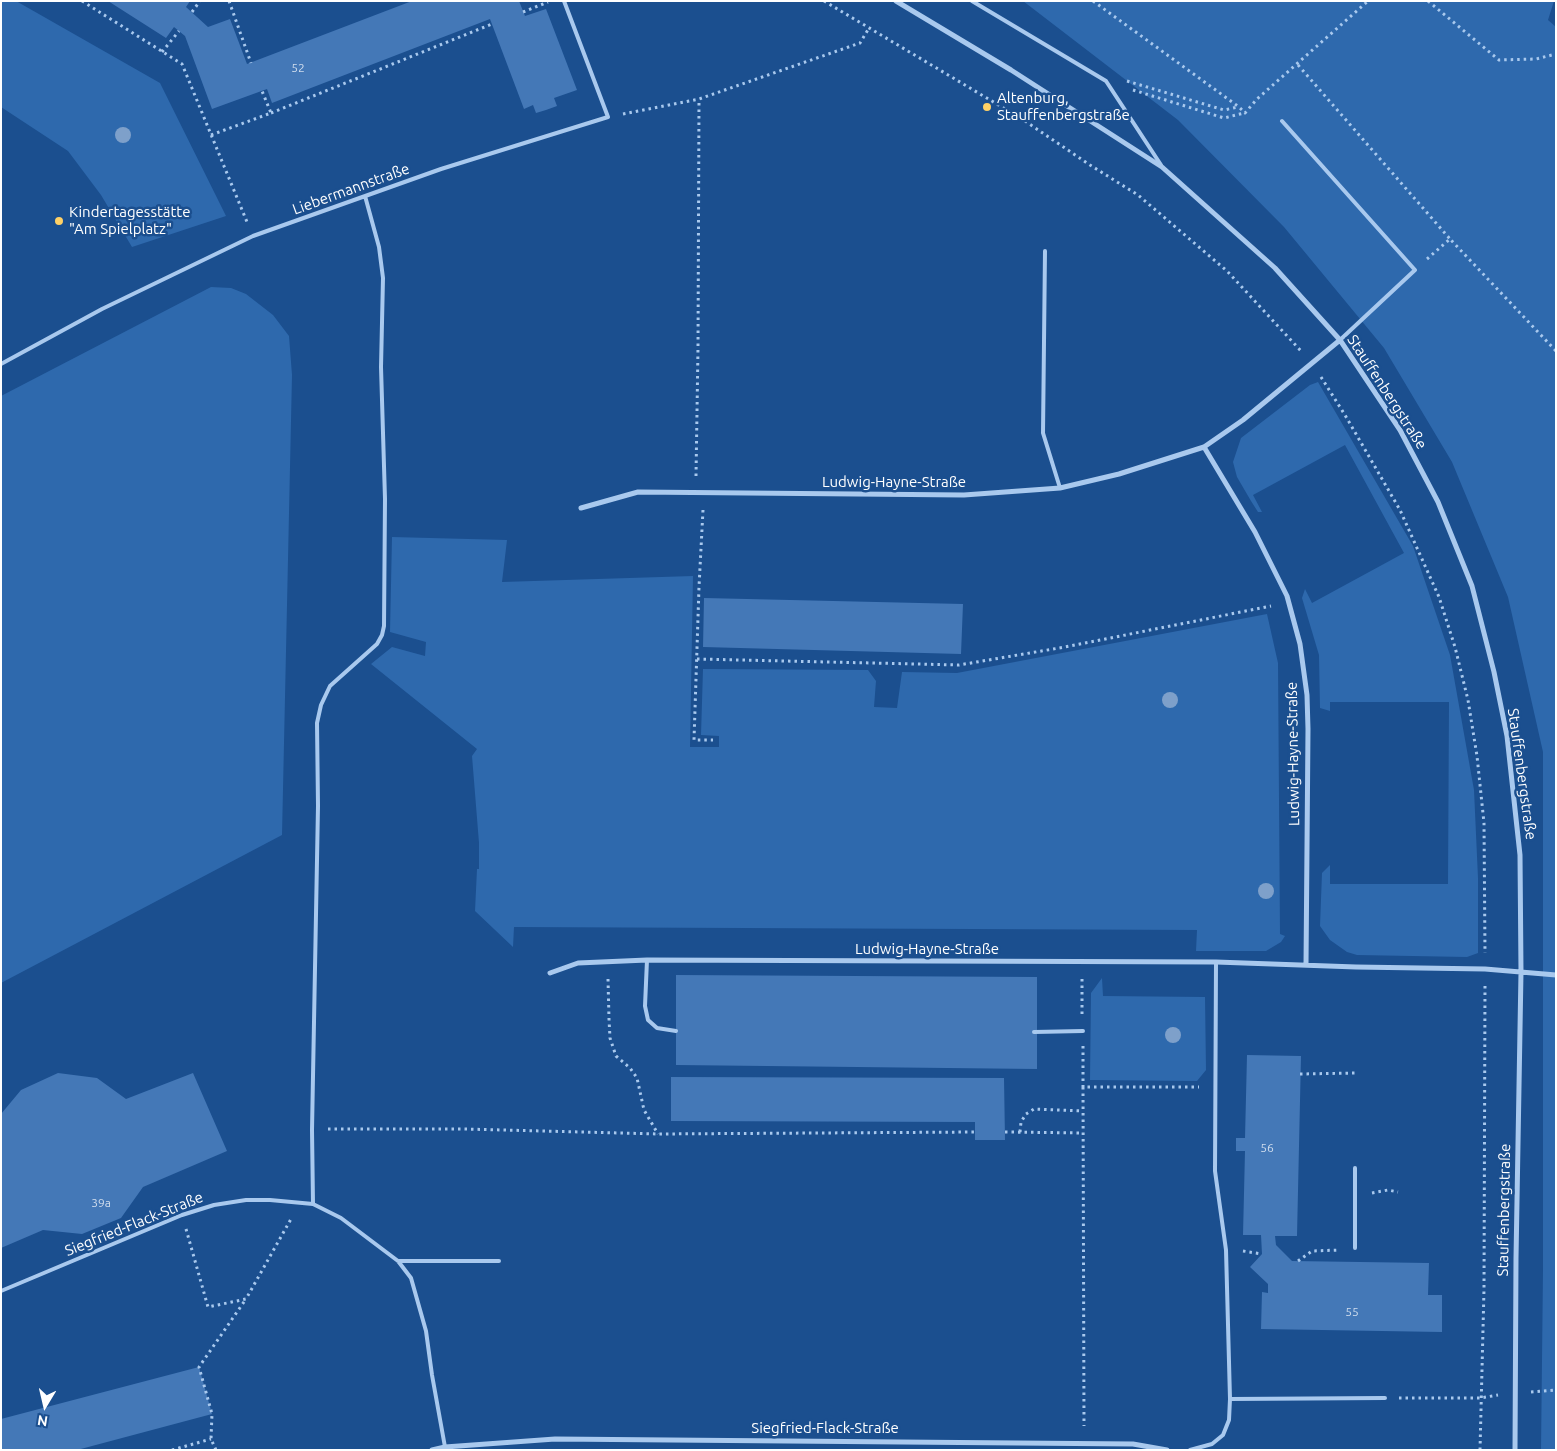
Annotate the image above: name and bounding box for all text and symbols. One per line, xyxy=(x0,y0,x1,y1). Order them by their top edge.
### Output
house number: 52 xyxy=(291,61,305,75)
place label: Altenburg, Stauffenbergstraße xyxy=(997,89,1130,124)
marker: Altenburg, Stauffenbergstraße xyxy=(981,101,993,113)
street label: Liebermannstraße xyxy=(290,159,412,219)
place label: Kindertagesstätte "Am Spielplatz" xyxy=(69,203,190,238)
marker: Kindertagesstätte "Am Spielplatz" xyxy=(53,215,65,227)
street label: Stauffenbergstraße xyxy=(1343,331,1431,453)
street label: Ludwig-Hayne-Straße xyxy=(822,473,966,491)
street label: Ludwig-Hayne-Straße xyxy=(1283,682,1303,826)
street label: Stauffenbergstraße xyxy=(1504,707,1540,841)
street label: Ludwig-Hayne-Straße xyxy=(855,940,999,958)
house number: 56 xyxy=(1260,1141,1274,1155)
street label: Stauffenbergstraße xyxy=(1494,1143,1514,1277)
street label: Siegfried-Flack-Straße xyxy=(62,1188,206,1260)
house number: 39a xyxy=(91,1196,111,1210)
house number: 55 xyxy=(1345,1305,1359,1319)
north arrow xyxy=(20,1381,70,1431)
text: N xyxy=(36,1412,49,1430)
street label: Siegfried-Flack-Straße xyxy=(751,1419,899,1437)

